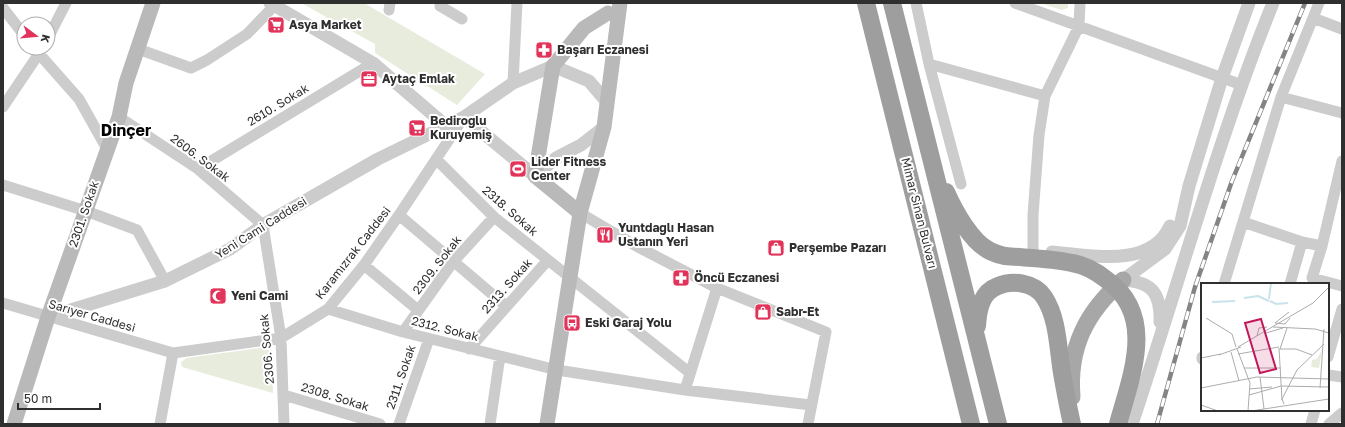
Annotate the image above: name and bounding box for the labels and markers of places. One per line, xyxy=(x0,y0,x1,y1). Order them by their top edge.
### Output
supermarket icon: Asya Market xyxy=(266,15,286,35)
place label: Asya Market xyxy=(289,17,362,32)
pharmacy icon: Başarı Eczanesi xyxy=(534,40,554,60)
place label: Başarı Eczanesi xyxy=(557,42,649,57)
office icon: Aytaç Emlak xyxy=(359,69,379,89)
place label: Aytaç Emlak xyxy=(382,71,455,86)
place label: Bediroğlu Kuruyemiş xyxy=(430,113,492,142)
supermarket icon: Bediroğlu Kuruyemiş xyxy=(407,118,427,138)
place label: Lider Fitness Center xyxy=(531,154,607,183)
sports icon: Lider Fitness Center xyxy=(508,159,528,179)
place label: Yuntdağlı Hasan Ustanın Yeri xyxy=(618,220,714,249)
restaurant icon: Yuntdağlı Hasan Ustanın Yeri xyxy=(595,225,615,245)
shop icon: Perşembe Pazarı xyxy=(766,238,786,258)
place label: Perşembe Pazarı xyxy=(789,240,886,255)
pharmacy icon: Öncü Eczanesi xyxy=(671,268,691,288)
place label: Öncü Eczanesi xyxy=(694,270,779,285)
mosque icon: Yeni Cami xyxy=(208,286,228,306)
place label: Yeni Cami xyxy=(231,288,288,303)
shop icon: Sabr-Et xyxy=(753,302,773,322)
place label: Sabr-Et xyxy=(776,304,819,319)
bus stop icon: Eski Garaj Yolu xyxy=(562,313,582,333)
place label: Eski Garaj Yolu xyxy=(585,315,672,330)

